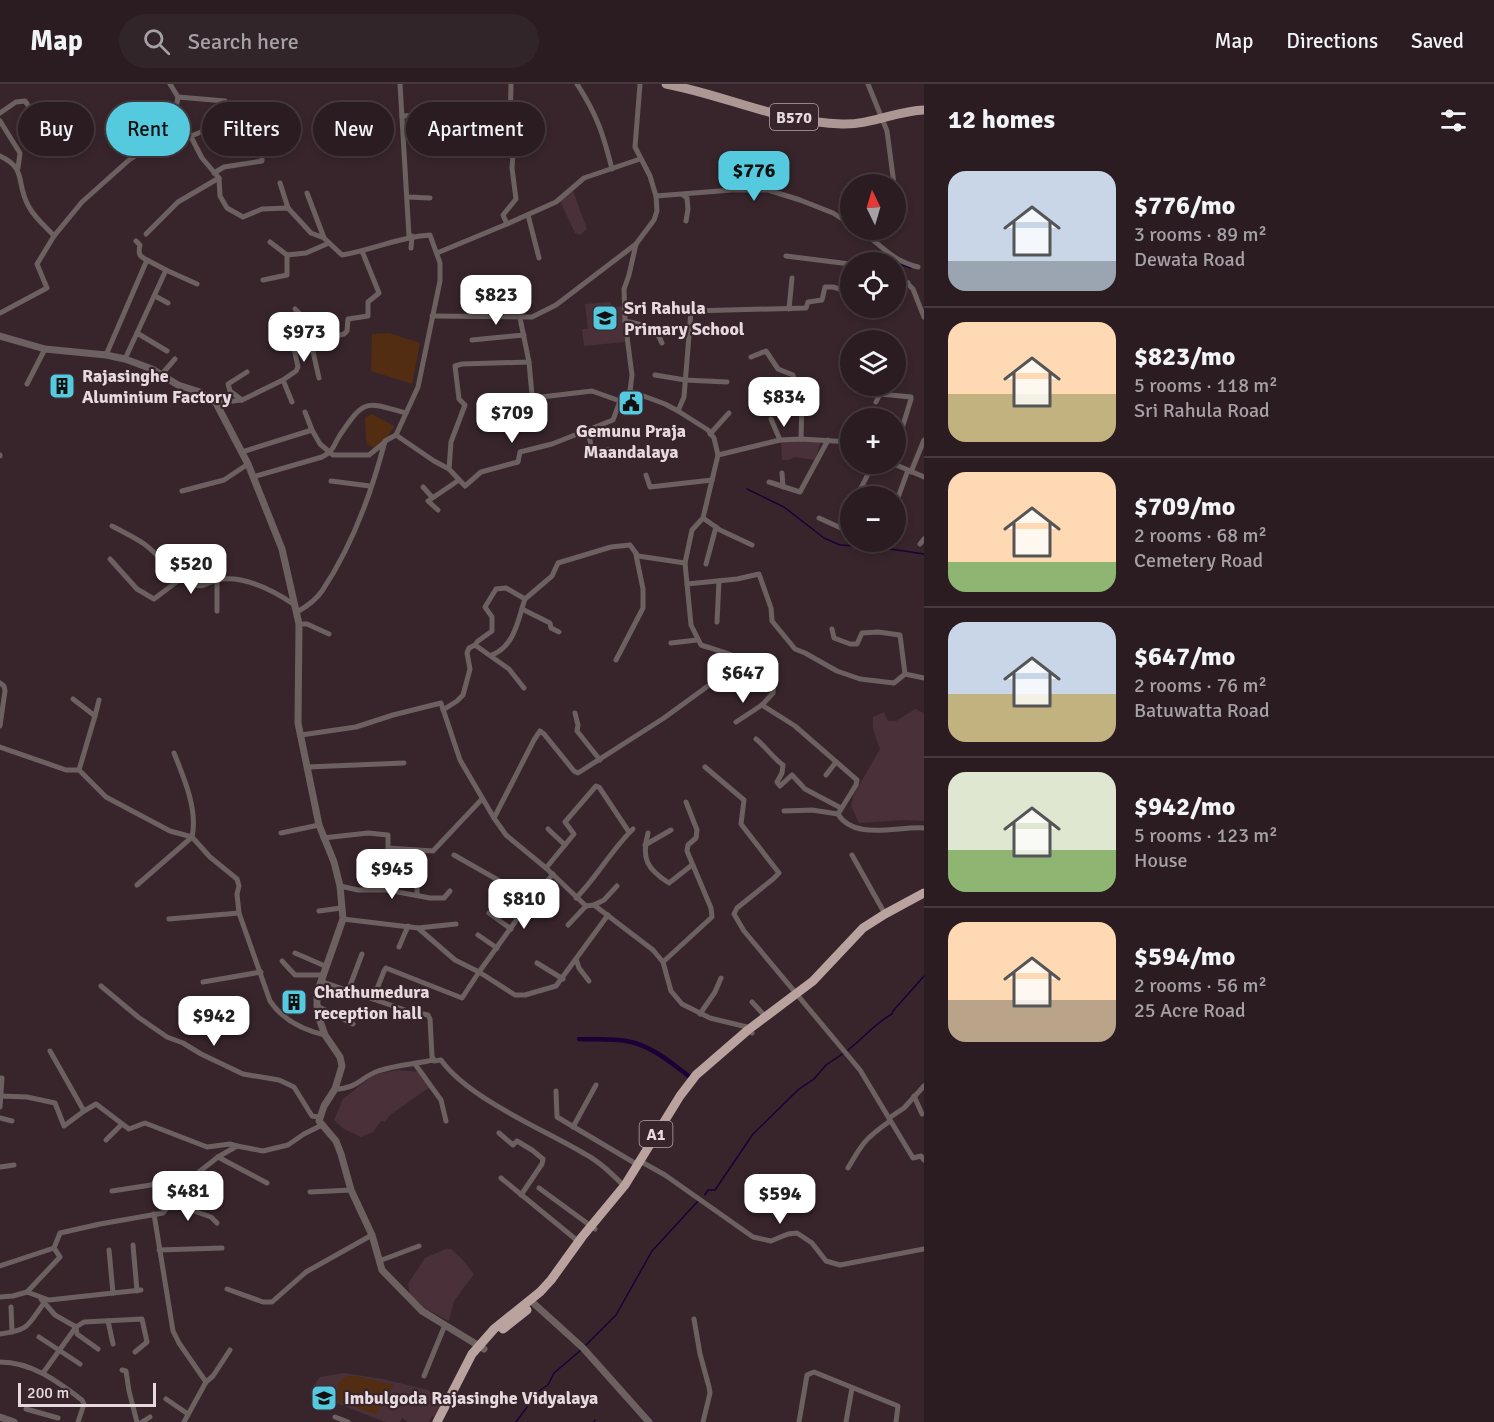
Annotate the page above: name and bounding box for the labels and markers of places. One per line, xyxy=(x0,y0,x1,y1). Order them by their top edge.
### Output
pin: $776 xyxy=(718,151,790,202)
pin: $823 xyxy=(460,275,532,326)
place label: Sri Rahula Primary School xyxy=(624,297,745,340)
school or university icon: Sri Rahula Primary School xyxy=(590,303,620,333)
pin: $973 xyxy=(268,312,340,363)
place label: Rajasinghe Aluminium Factory xyxy=(82,365,231,408)
building icon: Rajasinghe Aluminium Factory xyxy=(47,371,77,401)
pin: $834 xyxy=(748,377,820,428)
public building icon: Gemunu Praja Maandalaya xyxy=(616,388,646,418)
pin: $709 xyxy=(476,393,548,444)
place label: Gemunu Praja Maandalaya xyxy=(576,420,686,463)
pin: $520 xyxy=(155,544,227,595)
pin: $647 xyxy=(707,653,779,704)
pin: $945 xyxy=(356,849,428,900)
pin: $810 xyxy=(488,879,560,930)
place label: Chathumedura reception hall xyxy=(314,981,430,1024)
building icon: Chathumedura reception hall xyxy=(279,987,309,1017)
pin: $942 xyxy=(178,996,250,1047)
pin: $481 xyxy=(152,1171,224,1222)
pin: $594 xyxy=(744,1174,816,1225)
school or university icon: Imbulgoda Rajasinghe Vidyalaya xyxy=(309,1383,339,1413)
place label: Imbulgoda Rajasinghe Vidyalaya xyxy=(344,1387,598,1409)

